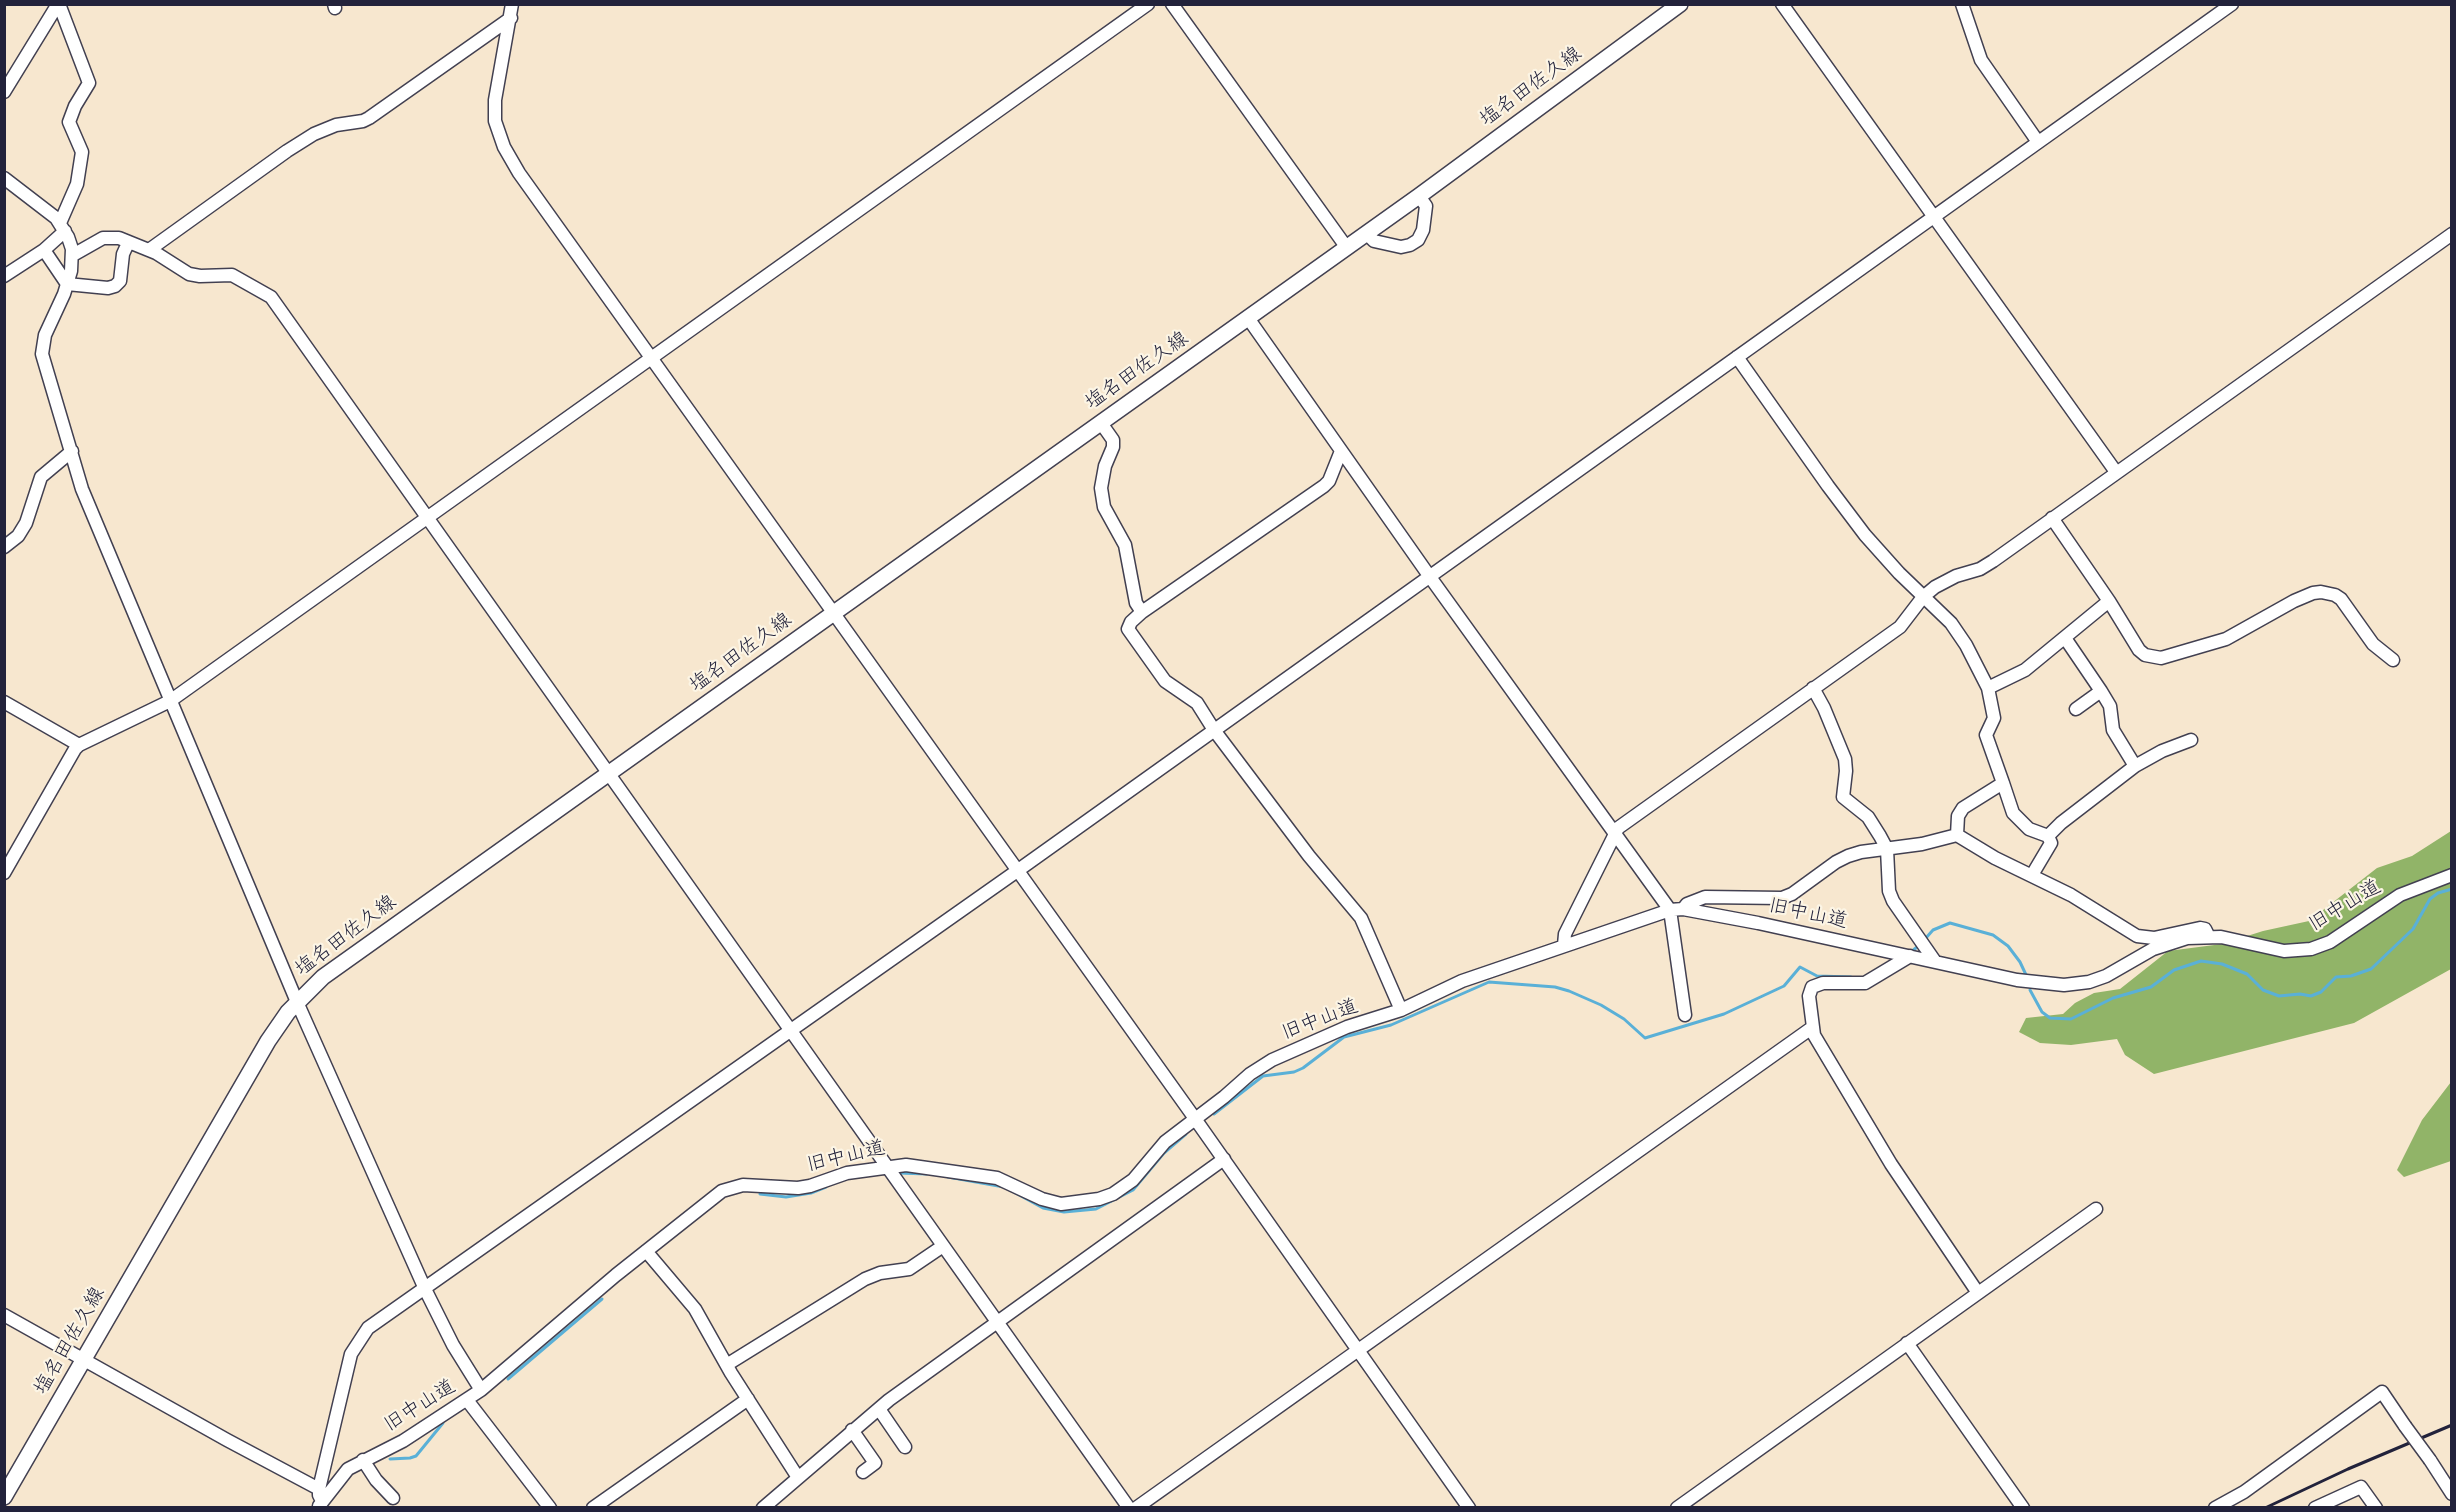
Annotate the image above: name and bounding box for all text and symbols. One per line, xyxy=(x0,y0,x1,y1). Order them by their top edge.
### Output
street label: 塩名田佐久線 xyxy=(1475,42,1587,132)
street label: 塩名田佐久線 xyxy=(1081,327,1193,415)
street label: 塩名田佐久線 xyxy=(685,608,797,698)
street label: 旧中山道 xyxy=(2305,875,2385,937)
street label: 塩名田佐久線 xyxy=(291,890,401,982)
street label: 旧中山道 xyxy=(1766,894,1850,934)
street label: 旧中山道 xyxy=(1278,994,1362,1046)
street label: 旧中山道 xyxy=(804,1136,888,1178)
street label: 塩名田佐久線 xyxy=(30,1283,110,1399)
street label: 旧中山道 xyxy=(380,1375,460,1437)

